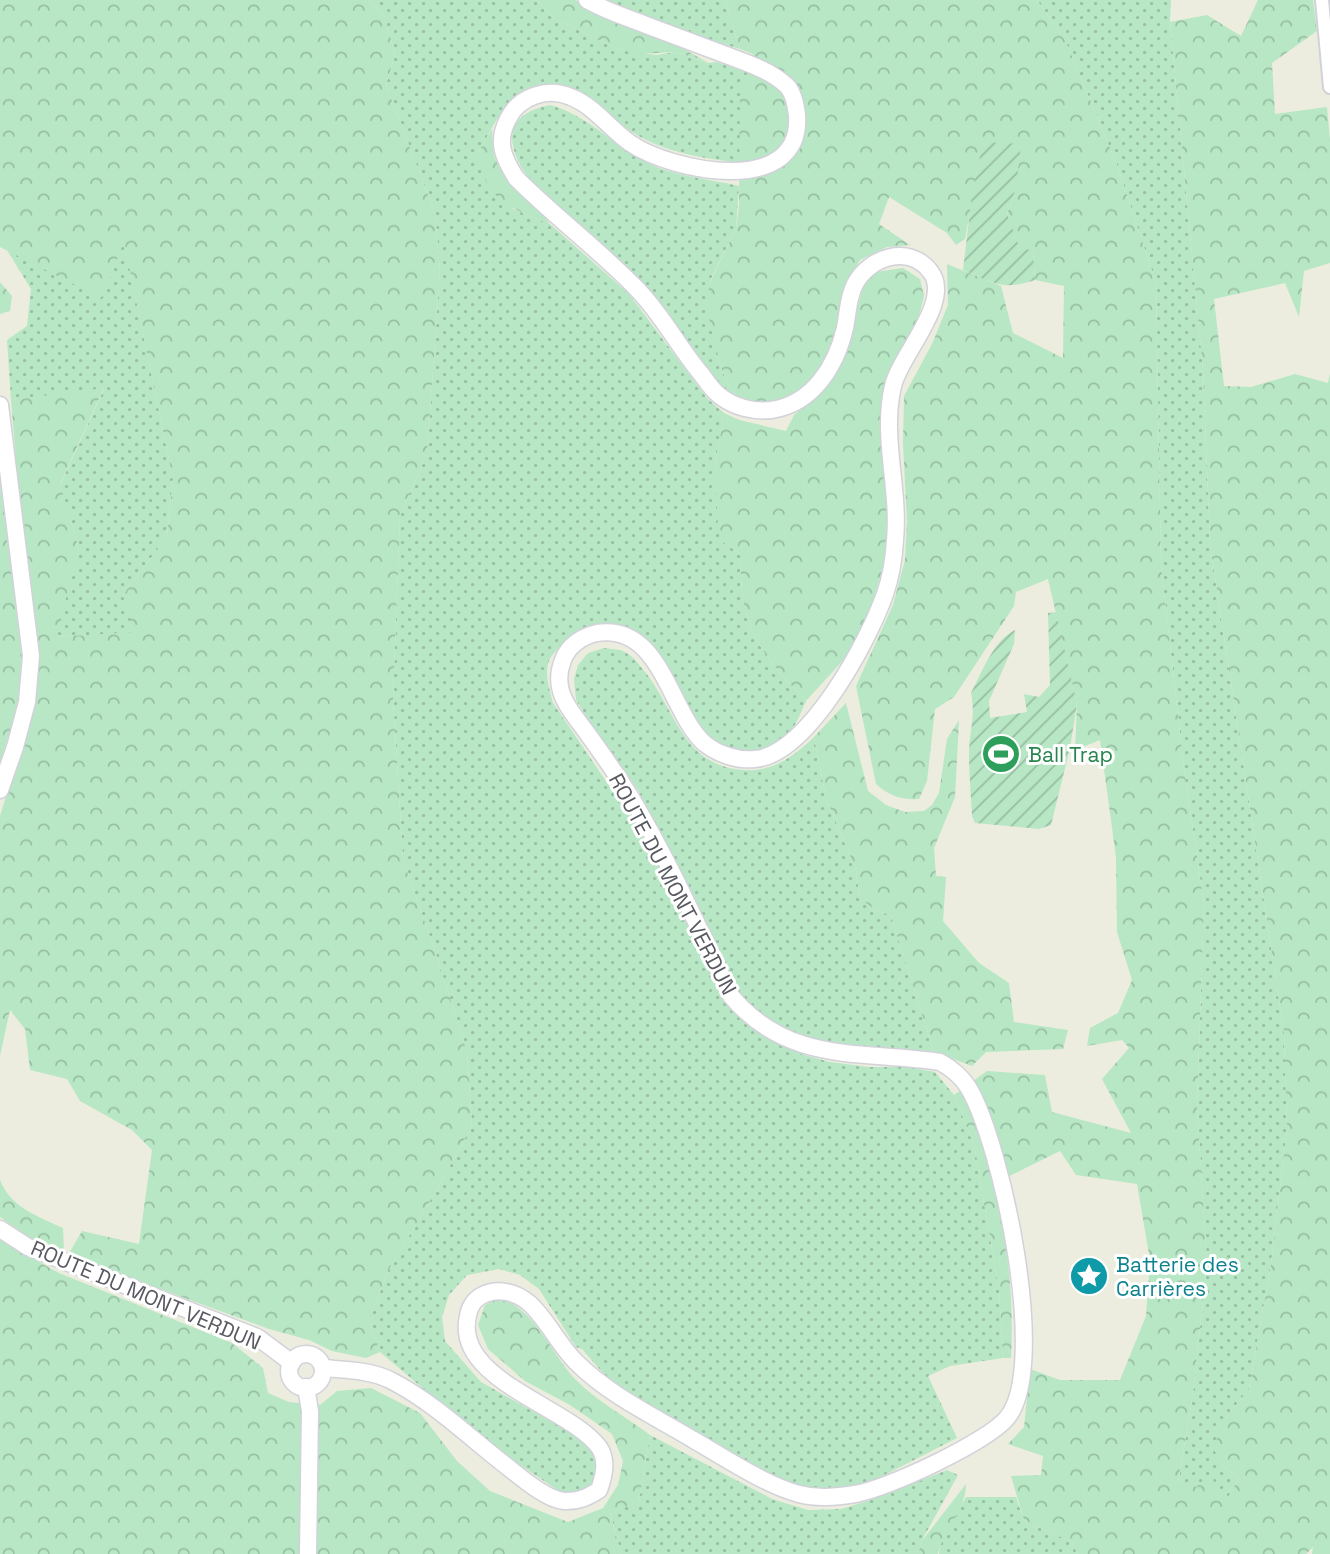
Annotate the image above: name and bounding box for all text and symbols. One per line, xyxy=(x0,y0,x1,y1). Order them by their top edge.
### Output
sports icon: Ball Trap xyxy=(980,733,1022,775)
place label: Ball Trap xyxy=(1028,741,1113,768)
street label: ROUTE DU MONT VERDUN xyxy=(603,769,743,999)
street label: ROUTE DU MONT VERDUN xyxy=(27,1234,265,1356)
place label: Batterie des Carrières xyxy=(1116,1251,1239,1302)
place icon: Batterie des Carrières xyxy=(1068,1255,1110,1297)

